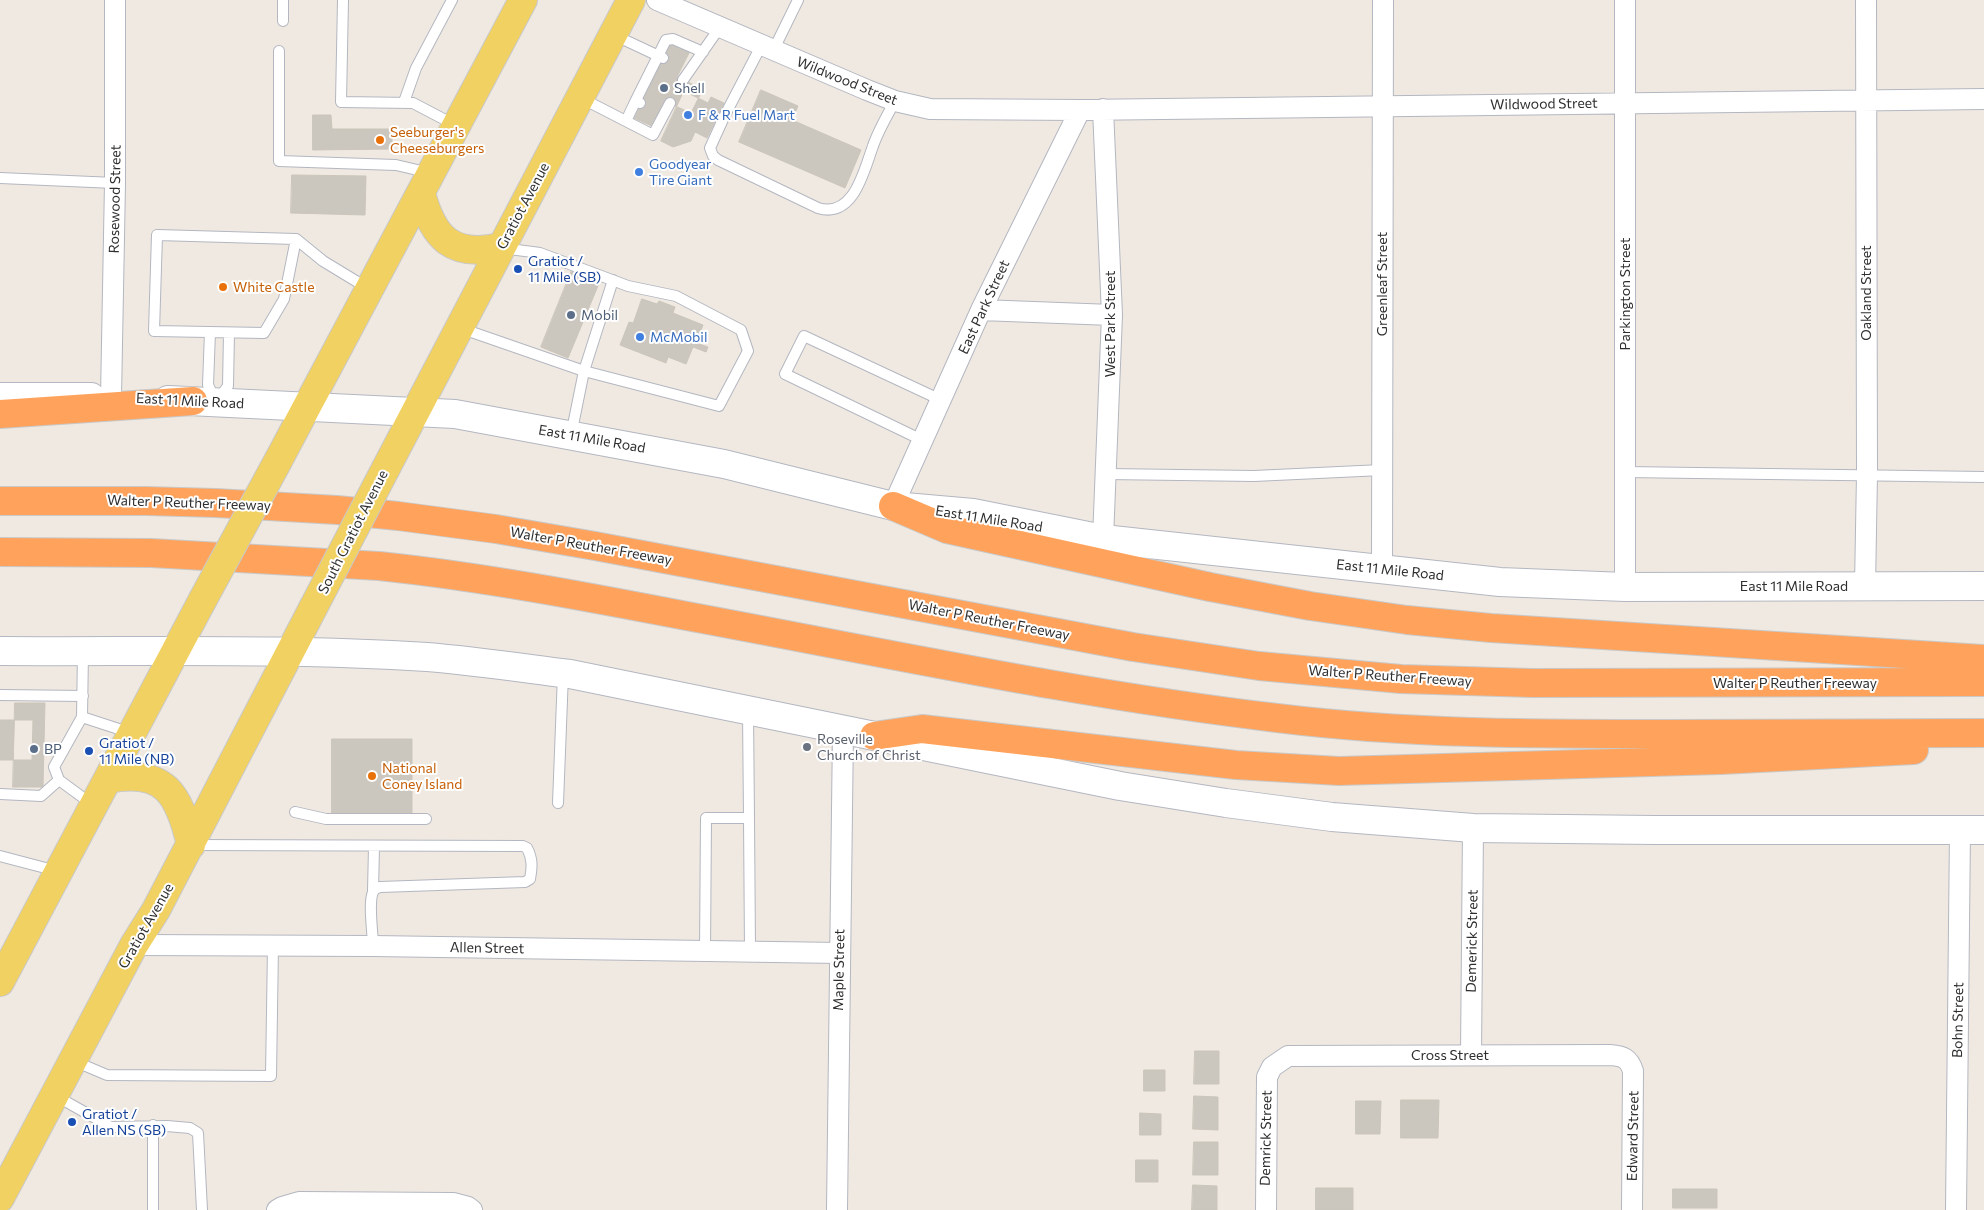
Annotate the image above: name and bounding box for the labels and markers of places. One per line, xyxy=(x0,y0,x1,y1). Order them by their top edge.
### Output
place label: Shell xyxy=(674,80,705,96)
marker: Shell xyxy=(658,82,670,94)
place label: F & R Fuel Mart xyxy=(698,107,795,123)
marker: F & R Fuel Mart xyxy=(682,109,694,121)
place label: Seeburger's Cheeseburgers xyxy=(390,124,484,156)
marker: Seeburger's Cheeseburgers xyxy=(374,134,386,146)
place label: Goodyear Tire Giant xyxy=(649,156,712,188)
marker: Goodyear Tire Giant xyxy=(633,166,645,178)
place label: Gratiot / 11 Mile (SB) xyxy=(528,253,601,286)
marker: Gratiot / 11 Mile (SB) xyxy=(512,263,524,275)
place label: White Castle xyxy=(233,279,315,295)
marker: White Castle xyxy=(217,281,229,293)
place label: Mobil xyxy=(581,307,618,323)
marker: Mobil xyxy=(565,309,577,321)
place label: McMobil xyxy=(650,329,707,345)
marker: McMobil xyxy=(634,331,646,343)
place label: Roseville Church of Christ xyxy=(817,731,921,764)
place label: Gratiot / 11 Mile (NB) xyxy=(99,735,174,768)
place label: BP xyxy=(44,741,62,757)
marker: Roseville Church of Christ xyxy=(801,741,813,753)
marker: BP xyxy=(28,743,40,755)
marker: Gratiot / 11 Mile (NB) xyxy=(83,745,95,757)
place label: National Coney Island xyxy=(382,760,462,792)
marker: National Coney Island xyxy=(366,770,378,782)
place label: Gratiot / Allen NS (SB) xyxy=(82,1106,166,1138)
marker: Gratiot / Allen NS (SB) xyxy=(66,1116,78,1128)

